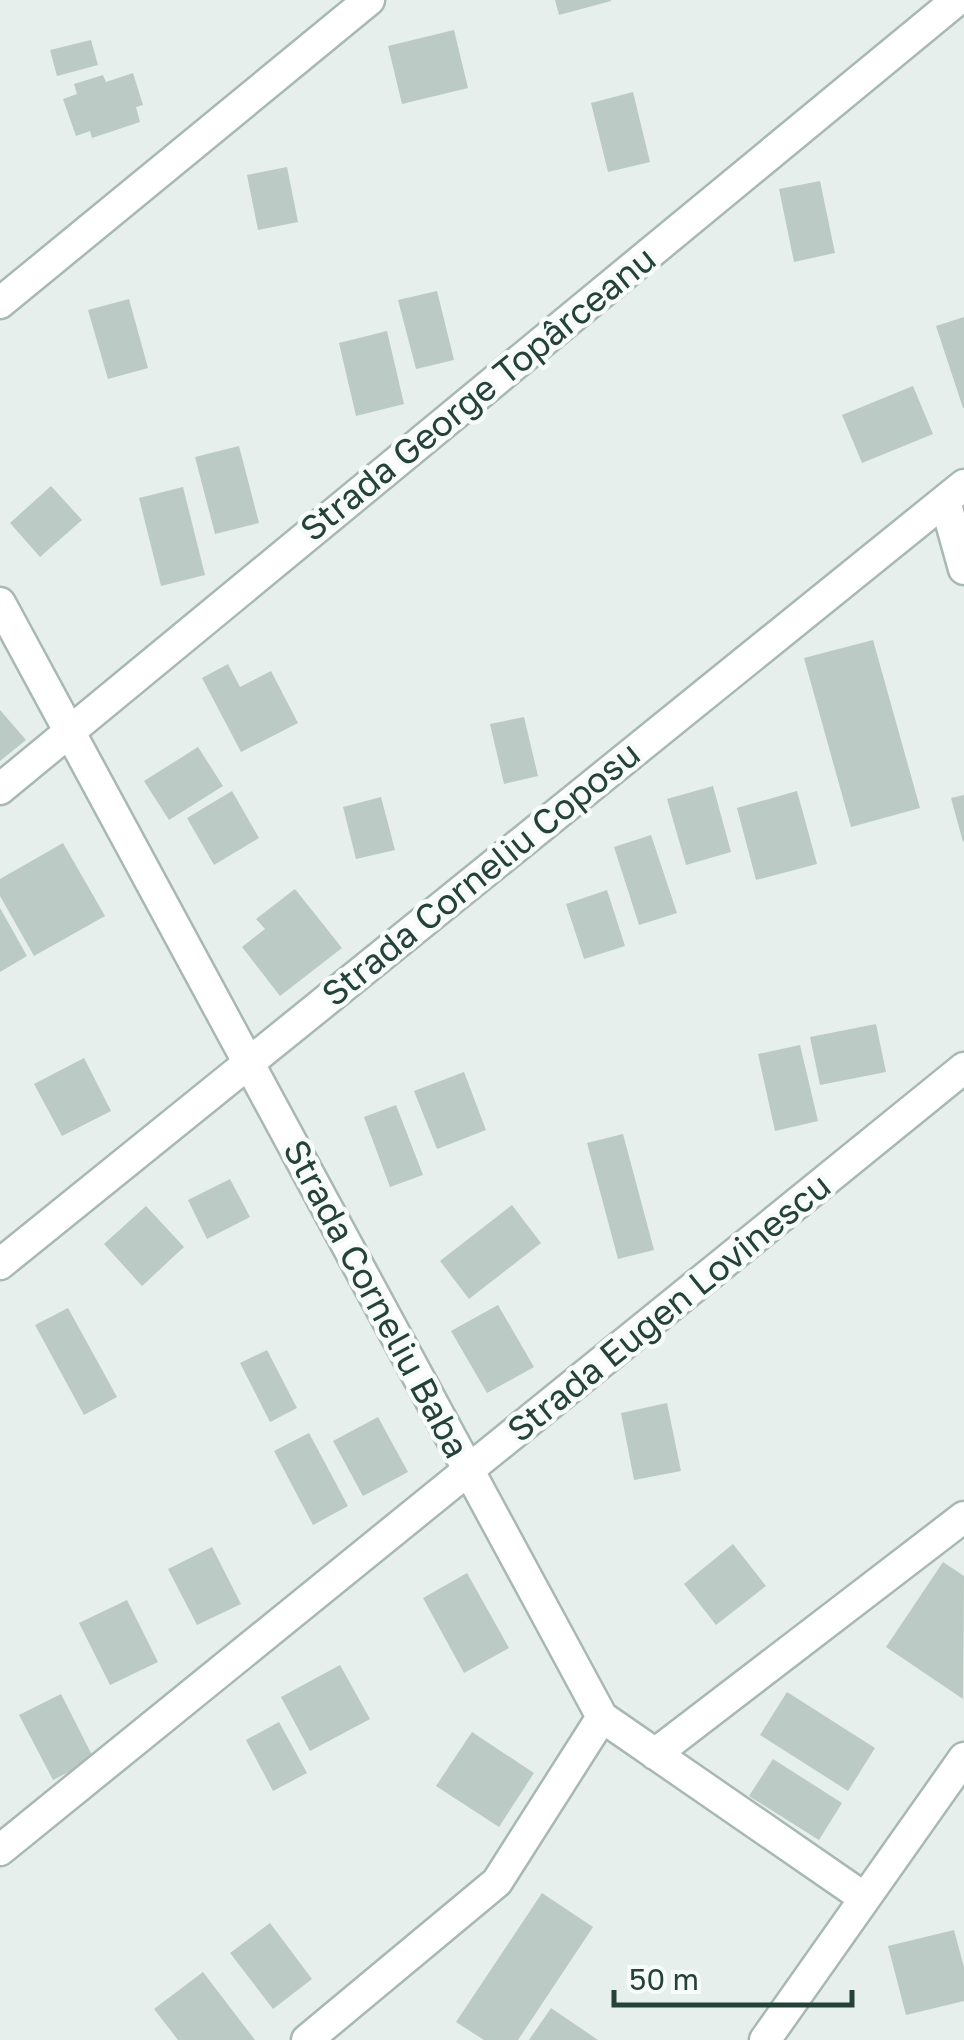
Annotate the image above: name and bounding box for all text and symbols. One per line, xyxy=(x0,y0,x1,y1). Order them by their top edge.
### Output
street label: Strada George Topârceanu xyxy=(291,237,663,549)
street label: Strada Corneliu Coposu xyxy=(313,732,648,1014)
street label: Strada Corneliu Baba xyxy=(275,1132,479,1465)
street label: Strada Eugen Lovinescu xyxy=(499,1164,838,1450)
scale bar xyxy=(614,1945,852,2007)
text: 50 m xyxy=(629,1961,699,1997)

